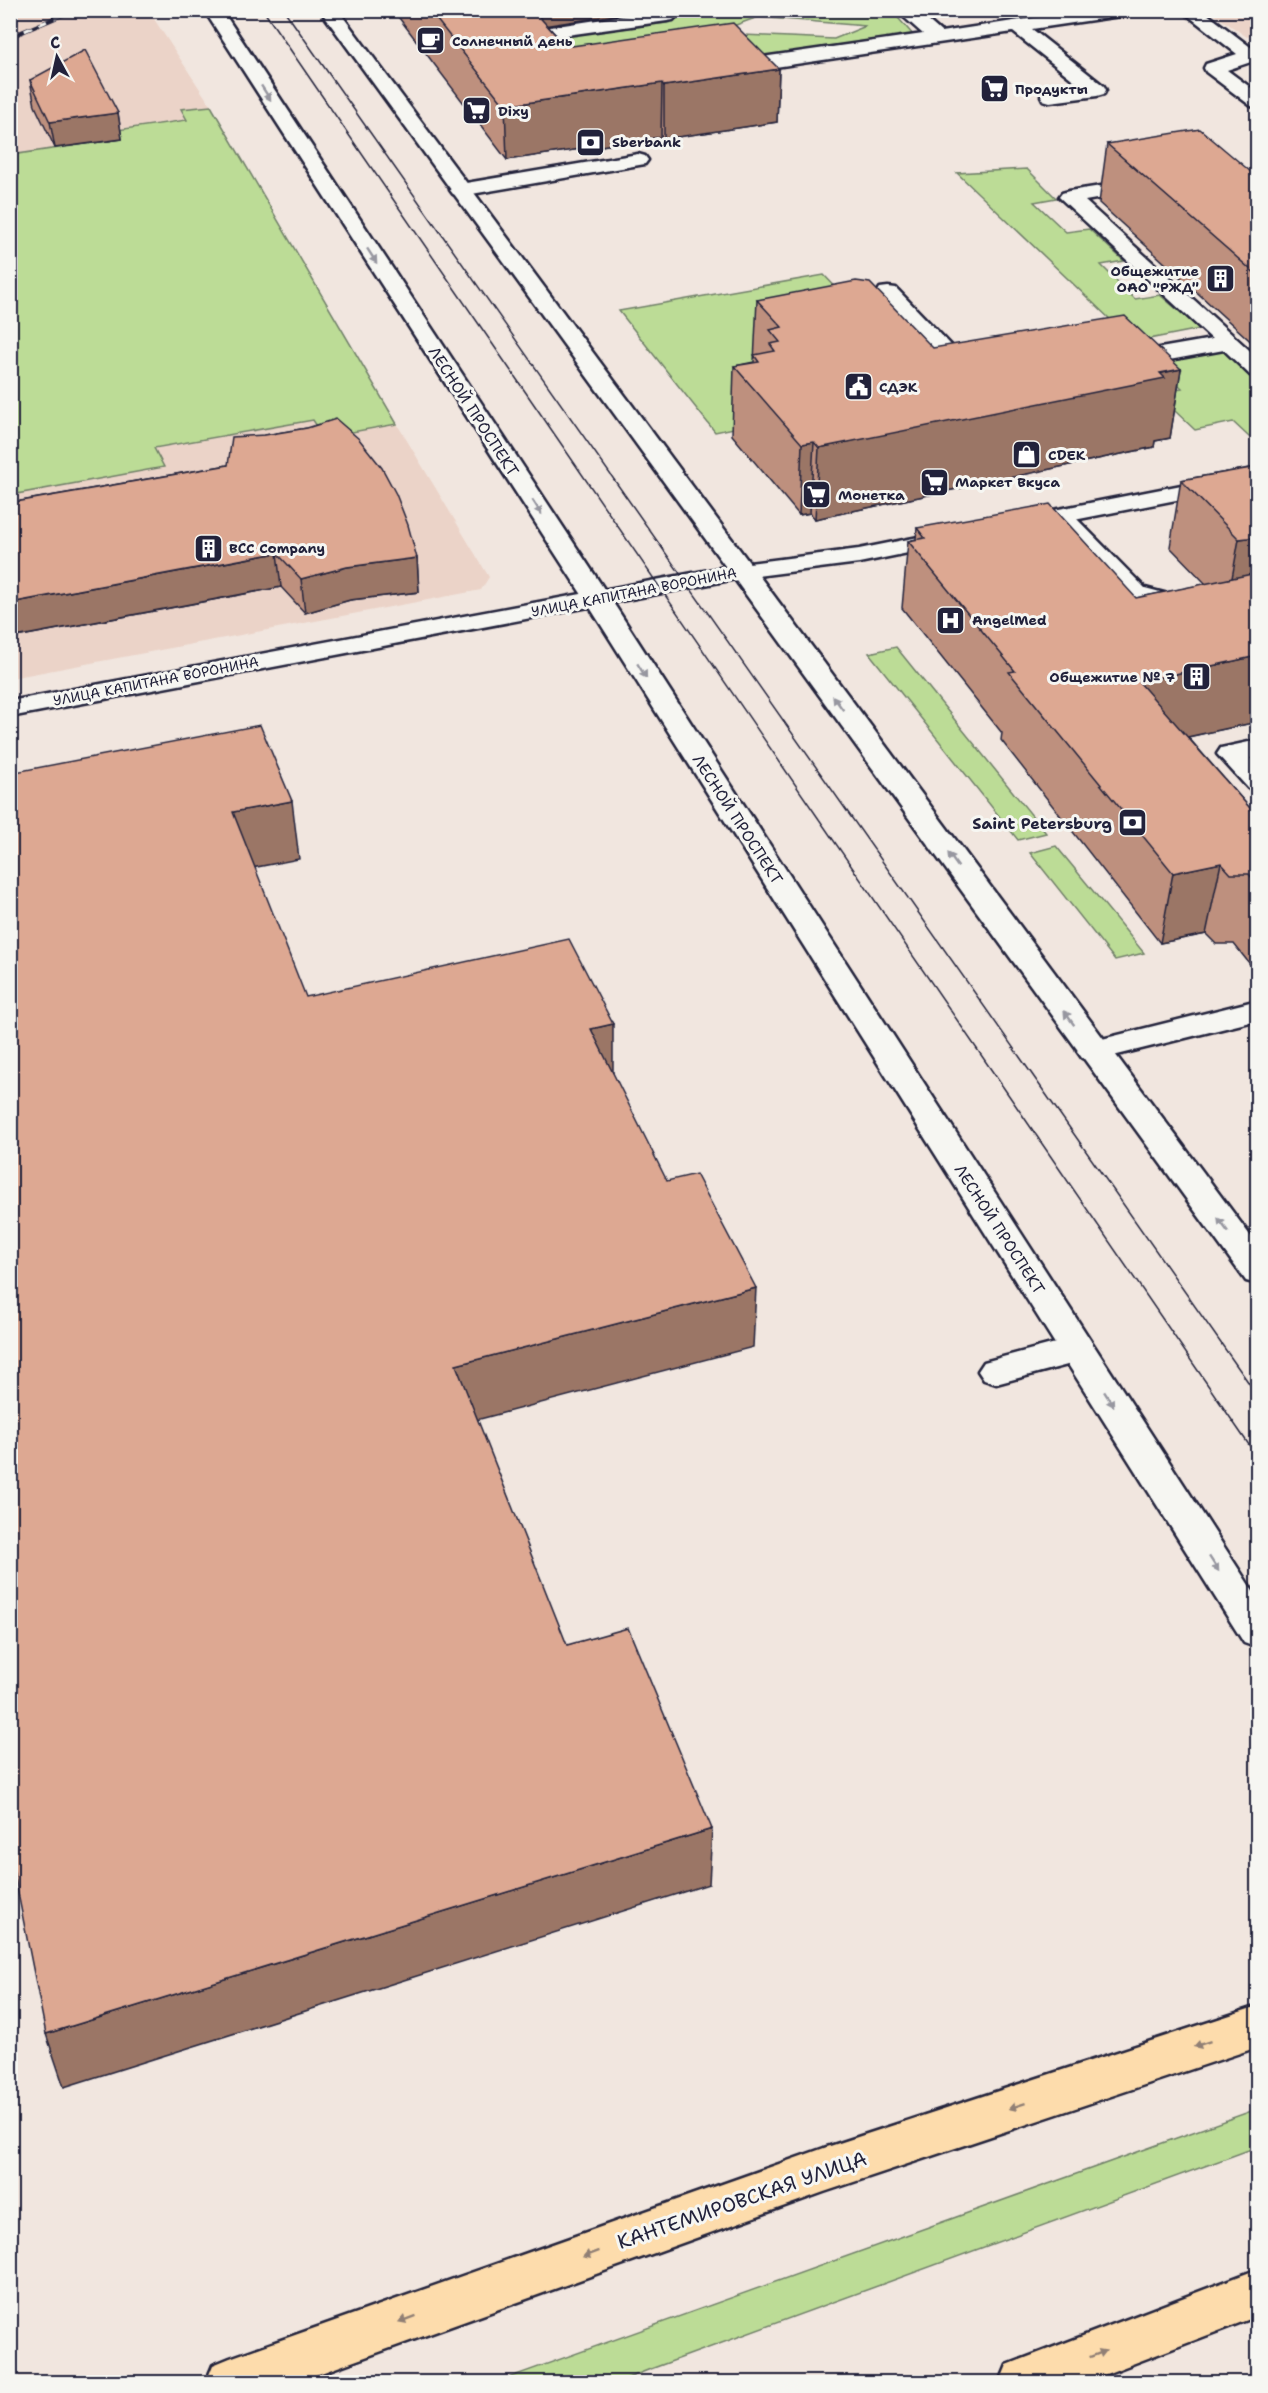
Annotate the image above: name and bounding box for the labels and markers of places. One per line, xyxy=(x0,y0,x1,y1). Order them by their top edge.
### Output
cafe icon: Солнечный день xyxy=(415,25,447,57)
place label: Солнечный день xyxy=(452,32,573,50)
supermarket icon: Продукты xyxy=(978,73,1010,105)
place label: Продукты xyxy=(1015,80,1088,98)
supermarket icon: Dixy xyxy=(461,95,493,127)
place label: Dixy xyxy=(498,102,529,120)
bank icon: Sberbank xyxy=(575,126,607,158)
place label: Sberbank xyxy=(612,133,681,151)
place label: Общежитие ОАО "РЖД" xyxy=(1111,262,1199,296)
building icon: Общежитие ОАО "РЖД" xyxy=(1204,263,1236,295)
public building icon: СДЭК xyxy=(842,371,874,403)
place label: СДЭК xyxy=(879,378,918,396)
shop icon: CDEK xyxy=(1011,439,1043,471)
place label: CDEK xyxy=(1048,446,1086,464)
supermarket icon: Маркет Вкуса xyxy=(918,466,950,498)
place label: Маркет Вкуса xyxy=(955,473,1060,491)
supermarket icon: Монетка xyxy=(801,479,833,511)
place label: Монетка xyxy=(838,486,905,504)
building icon: BCC Company xyxy=(192,532,224,564)
place label: BCC Company xyxy=(229,539,325,557)
hospital icon: AngelMed xyxy=(935,604,967,636)
place label: AngelMed xyxy=(972,611,1047,629)
building icon: Общежитие № 7 xyxy=(1180,661,1212,693)
place label: Общежитие № 7 xyxy=(1049,668,1175,686)
bank icon: Saint Petersburg xyxy=(1117,807,1149,839)
place label: Saint Petersburg xyxy=(972,813,1112,834)

